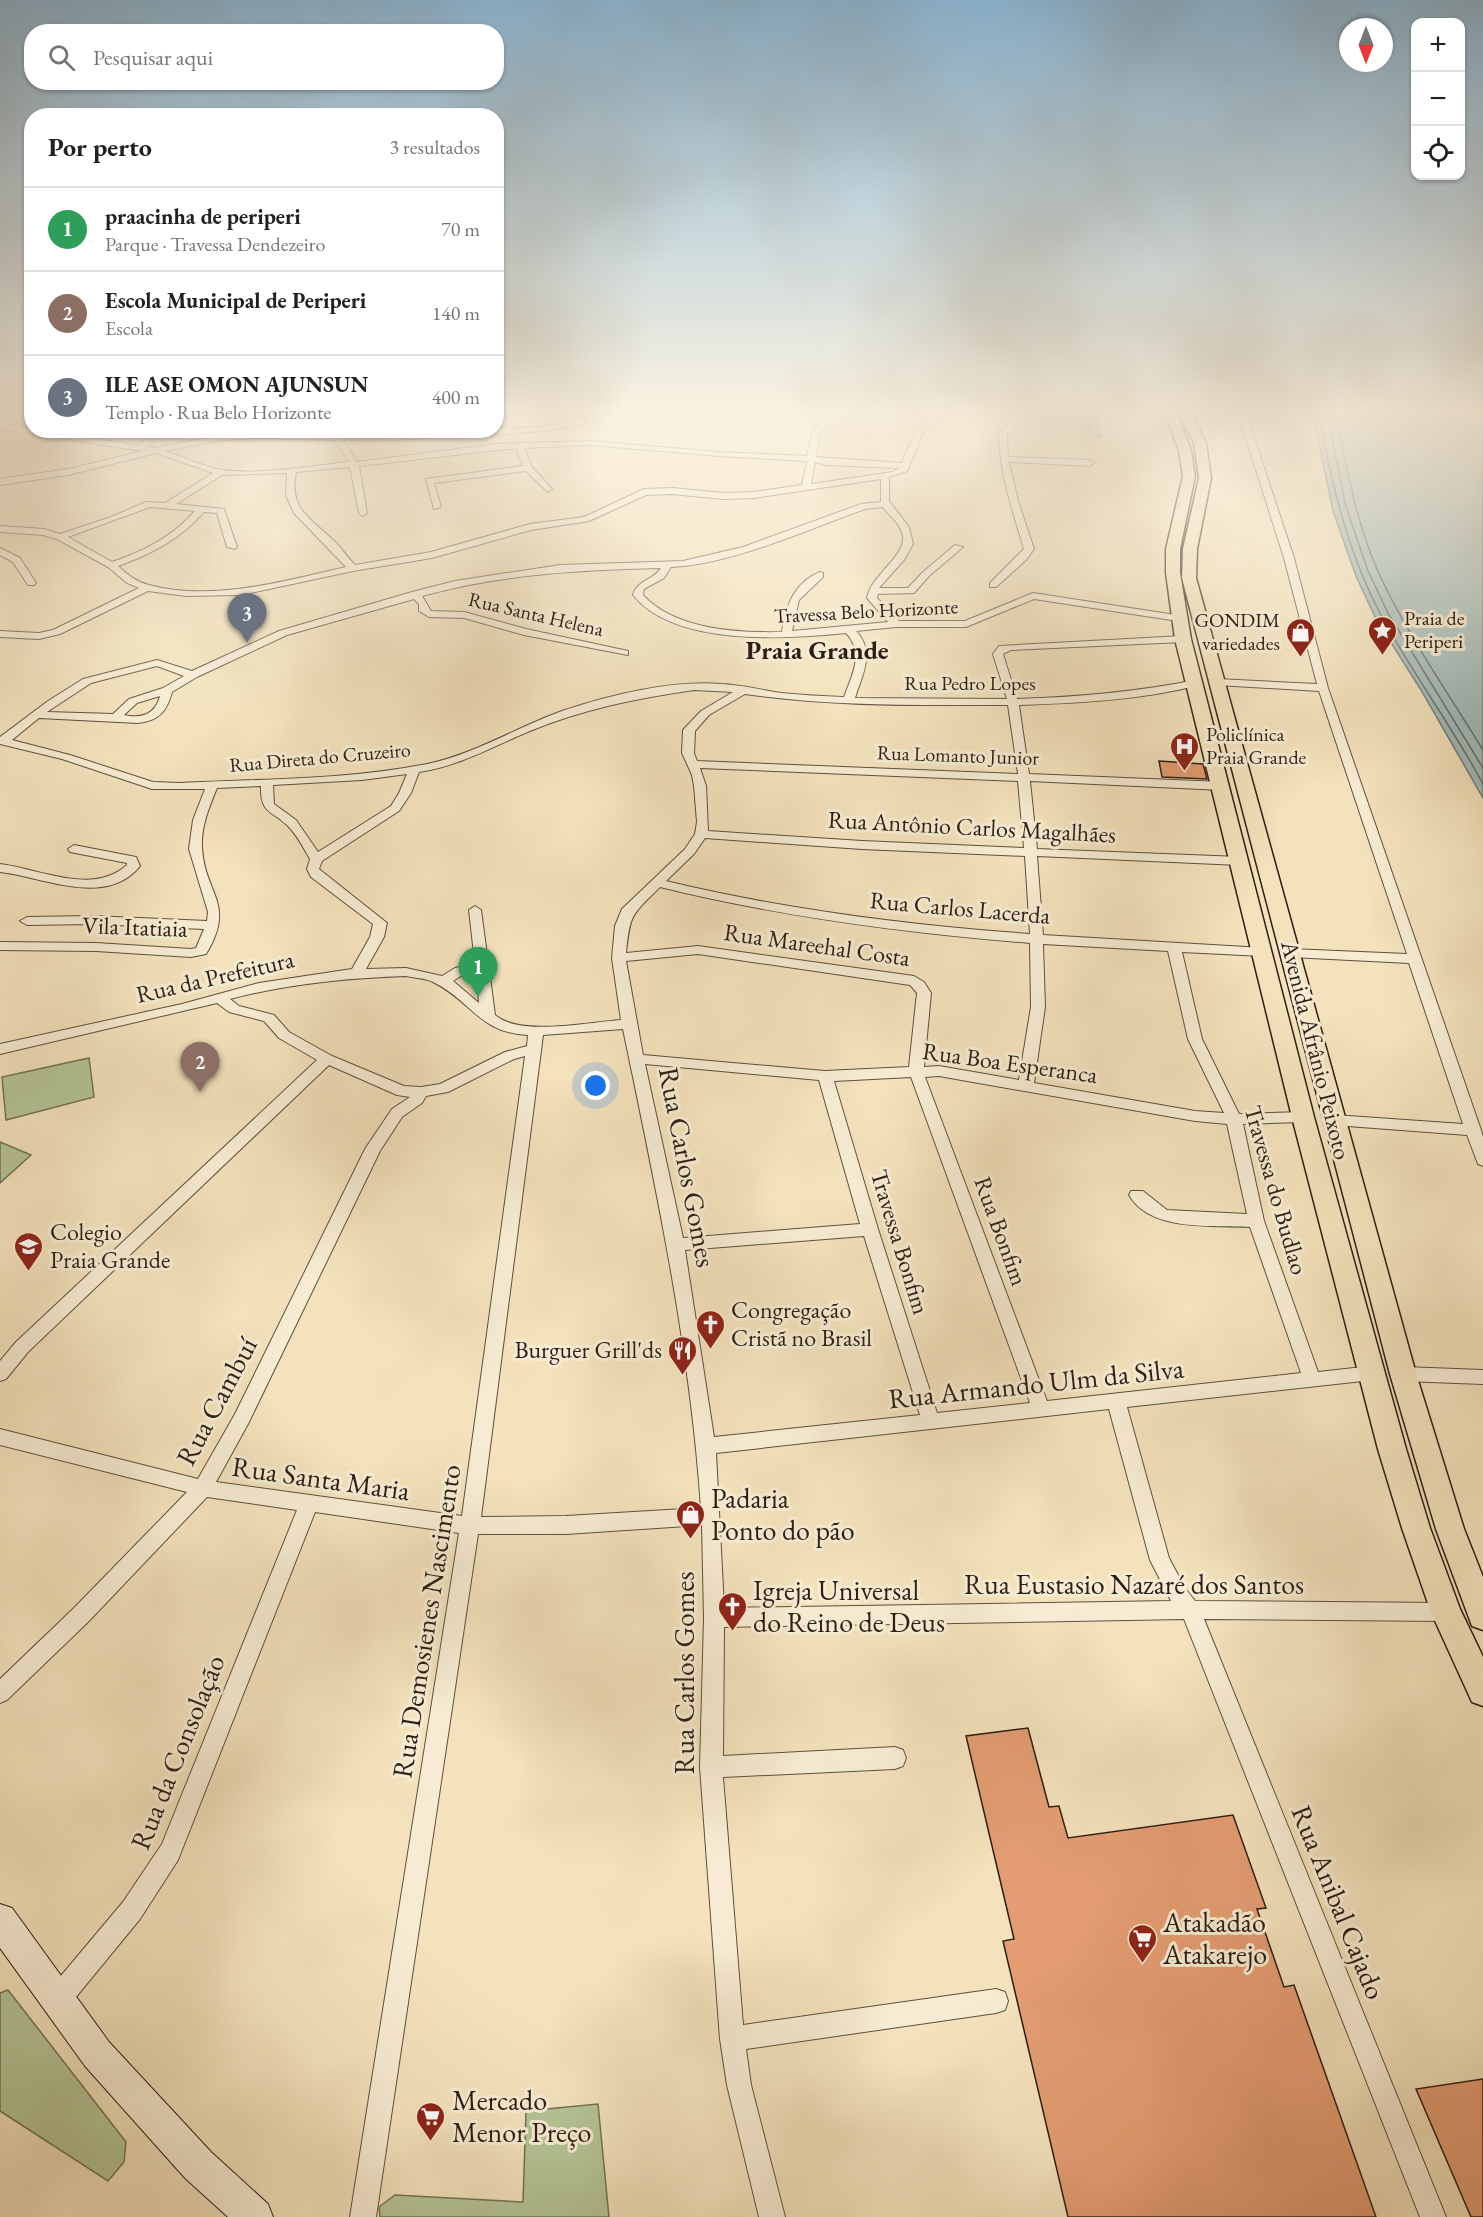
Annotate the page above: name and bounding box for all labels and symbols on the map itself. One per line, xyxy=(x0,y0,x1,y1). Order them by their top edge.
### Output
north arrow xyxy=(1339,18,1393,72)
street label: Rua Santa Helena xyxy=(466,586,606,642)
street label: Travessa Belo Horizonte xyxy=(773,593,959,629)
pin: 3 xyxy=(228,594,266,643)
place label: Praia de Periperi xyxy=(1404,605,1465,654)
place label: GONDIM variedades xyxy=(1194,607,1280,656)
place icon: Praia de Periperi xyxy=(1367,614,1399,656)
shop icon: GONDIM variedades xyxy=(1285,616,1317,658)
district label: Praia Grande xyxy=(745,633,889,667)
street label: Rua Pedro Lopes xyxy=(904,670,1036,696)
place label: Policlínica Praia Grande xyxy=(1206,721,1307,770)
hospital icon: Policlínica Praia Grande xyxy=(1169,730,1201,772)
street label: Rua Direta do Cruzeiro xyxy=(228,736,412,778)
street label: Rua Lomanto Junior xyxy=(877,739,1040,771)
street label: Rua Antônio Carlos Magalhães xyxy=(827,803,1117,850)
street label: Rua Carlos Lacerda xyxy=(869,884,1052,931)
street label: Vila Itatiaia xyxy=(82,909,189,944)
street label: Rua Mareehal Costa xyxy=(722,916,913,973)
street label: Avenida Afrânio Peixoto xyxy=(1274,936,1359,1163)
street label: Rua da Prefeitura xyxy=(133,943,297,1010)
pin: 1 xyxy=(458,948,498,997)
street label: Rua Boa Esperanca xyxy=(921,1035,1100,1090)
pin: 2 xyxy=(180,1042,220,1092)
street label: Rua Carlos Gomes xyxy=(651,1064,725,1270)
your location xyxy=(581,1071,610,1100)
street label: Travessa do Budlao xyxy=(1237,1102,1316,1278)
street label: Travessa Bonfim xyxy=(864,1166,937,1318)
street label: Rua Bonfim xyxy=(967,1172,1036,1290)
place label: Colegio Praia Grande xyxy=(50,1216,170,1275)
school or university icon: Colegio Praia Grande xyxy=(13,1230,45,1272)
place label: Congregação Cristã no Brasil xyxy=(731,1294,872,1353)
church icon: Congregação Cristã no Brasil xyxy=(694,1308,726,1350)
street label: Rua Cambuí xyxy=(167,1330,265,1471)
place label: Burguer Grill'ds xyxy=(514,1334,662,1365)
restaurant icon: Burguer Grill'ds xyxy=(667,1334,699,1376)
street label: Rua Armando Ulm da Silva xyxy=(886,1349,1186,1416)
street label: Rua Santa Maria xyxy=(230,1448,413,1508)
street label: Rua Demosienes Nascimento xyxy=(383,1462,469,1780)
place label: Padaria Ponto do pão xyxy=(711,1480,855,1548)
shop icon: Padaria Ponto do pão xyxy=(674,1498,706,1540)
street label: Rua Eustasio Nazaré dos Santos xyxy=(964,1566,1304,1602)
street label: Rua Carlos Gomes xyxy=(666,1571,702,1775)
place label: Igreja Universal do Reino de Deus xyxy=(753,1572,945,1640)
church icon: Igreja Universal do Reino de Deus xyxy=(716,1590,748,1632)
street label: Rua da Consolação xyxy=(121,1649,233,1855)
street label: Rua Anibal Cajado xyxy=(1284,1800,1394,2004)
place label: Atakadão Atakarejo xyxy=(1162,1904,1267,1972)
supermarket icon: Atakadão Atakarejo xyxy=(1126,1922,1158,1964)
place label: Mercado Menor Preço xyxy=(452,2082,591,2150)
supermarket icon: Mercado Menor Preço xyxy=(415,2100,447,2142)

